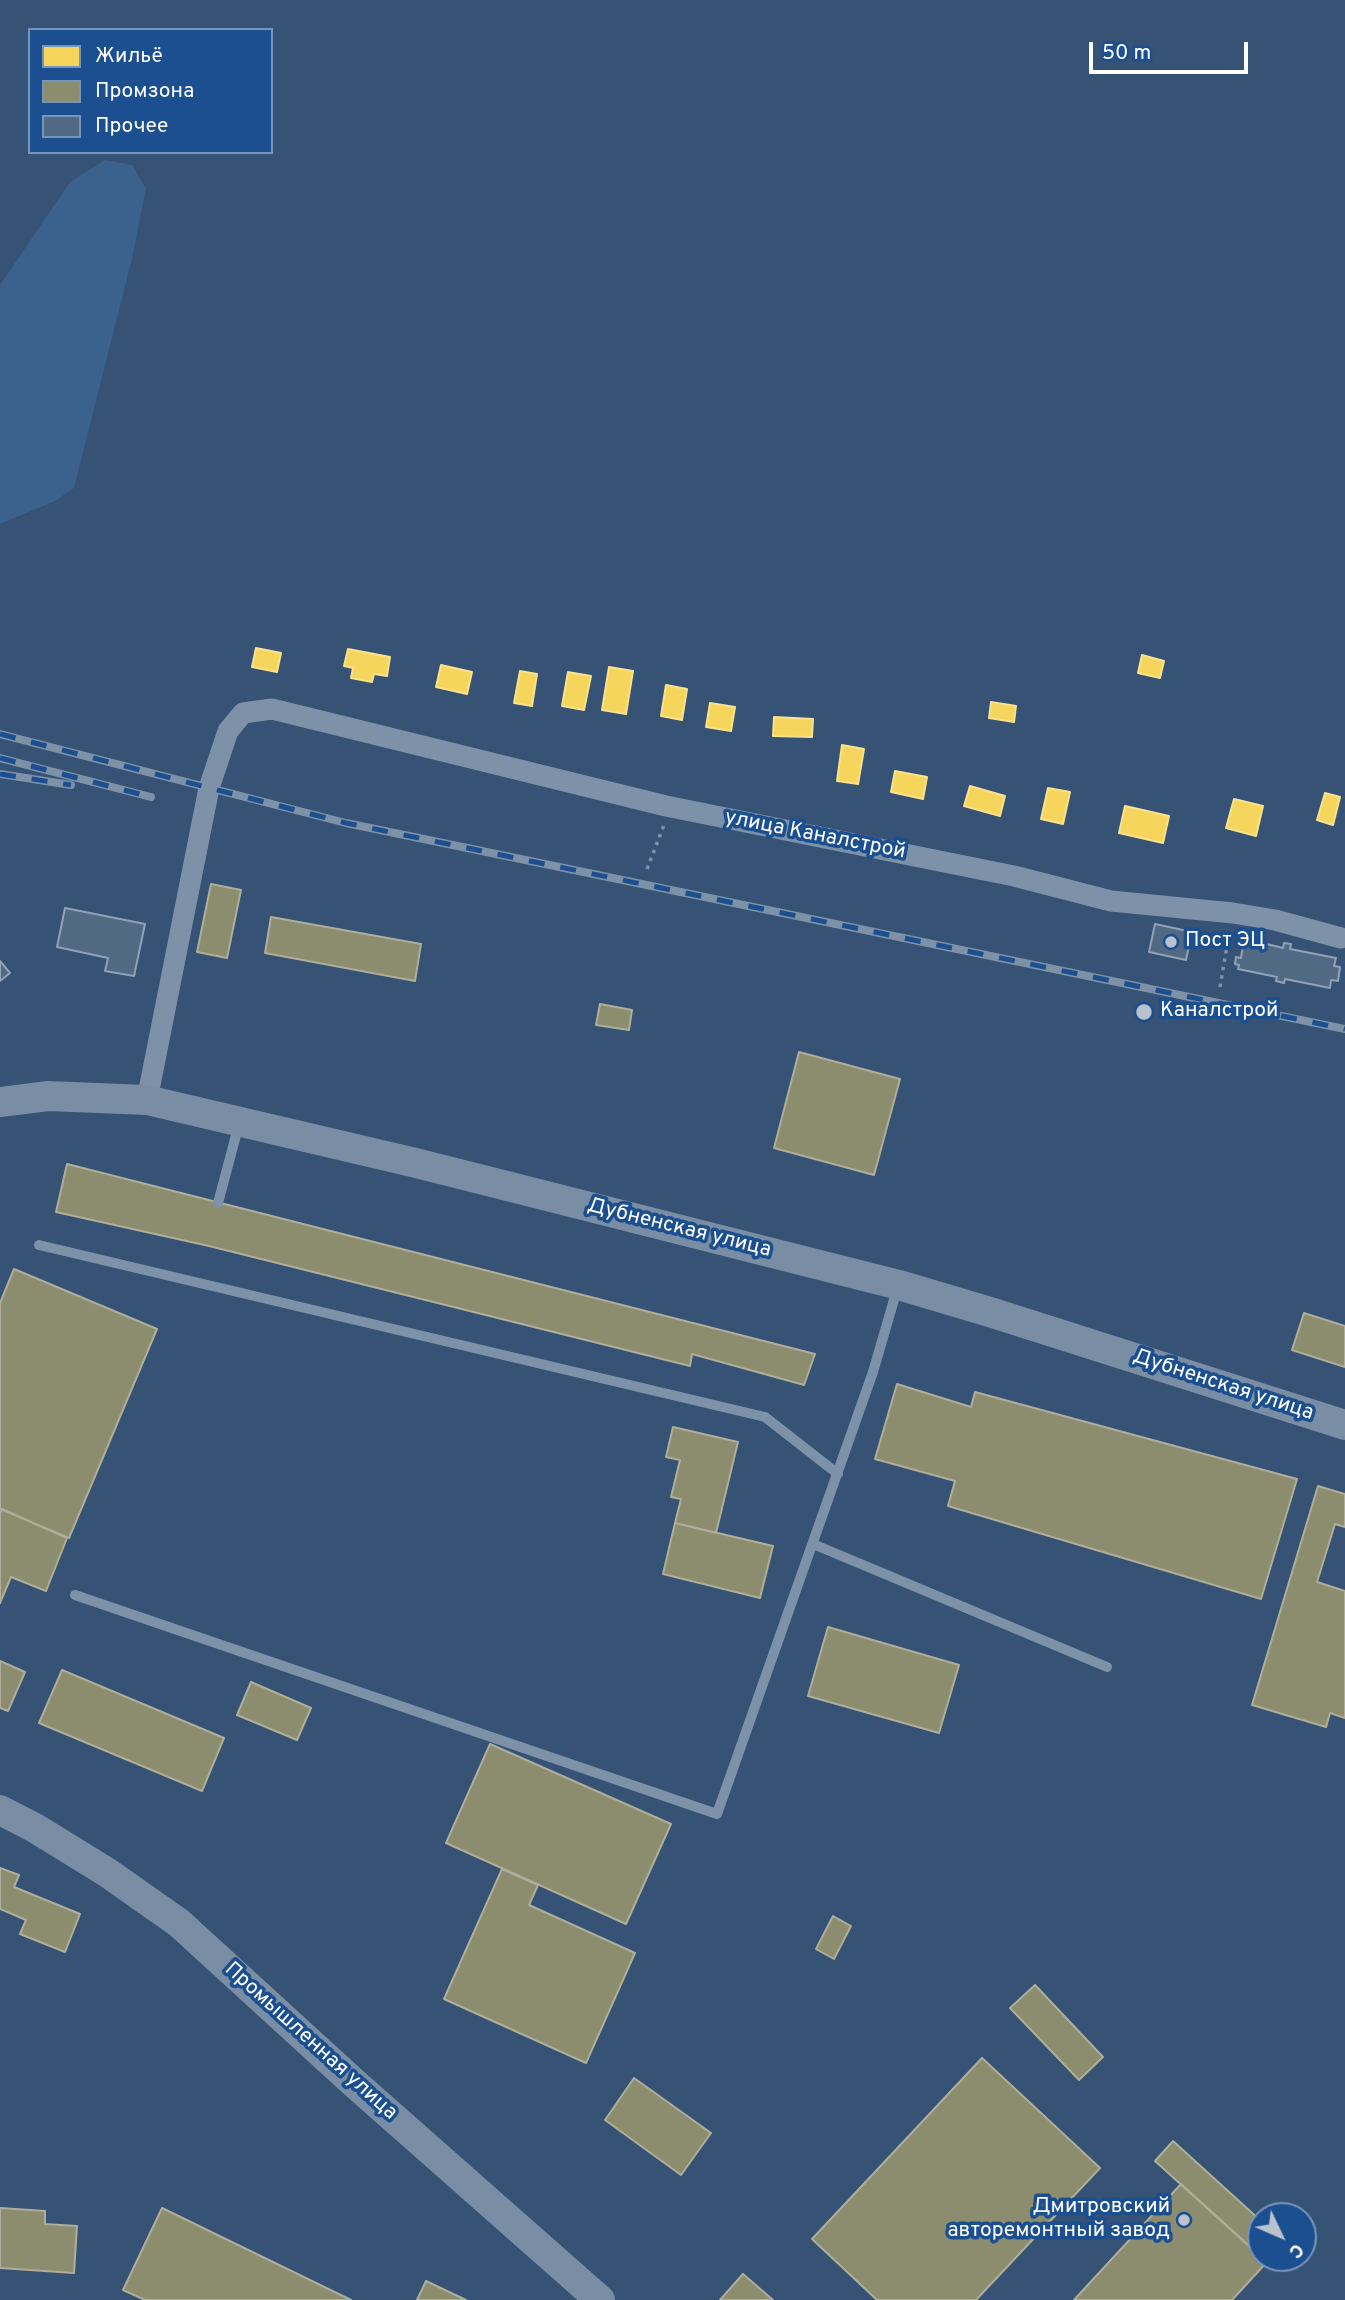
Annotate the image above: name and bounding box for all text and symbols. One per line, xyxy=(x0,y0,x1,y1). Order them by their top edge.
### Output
legend xyxy=(28,28,273,154)
scale bar xyxy=(1093,28,1252,72)
text: 50 m xyxy=(1102,40,1151,67)
text: Жильё xyxy=(95,43,163,70)
text: Промзона xyxy=(95,78,194,105)
text: Прочее xyxy=(95,113,168,140)
street label: улица Каналстрой xyxy=(722,806,908,866)
place label: Пост ЭЦ xyxy=(1185,929,1265,955)
marker: Пост ЭЦ xyxy=(1163,934,1179,950)
place label: Каналстрой xyxy=(1160,999,1278,1025)
marker: Каналстрой xyxy=(1134,1002,1154,1022)
street label: Дубненская улица xyxy=(585,1194,773,1264)
street label: Дубненская улица xyxy=(1129,1345,1317,1427)
street label: Промышленная улица xyxy=(218,1958,402,2126)
place label: Дмитровский авторемонтный завод xyxy=(947,2195,1170,2245)
north arrow xyxy=(1247,2202,1317,2272)
marker: Дмитровский авторемонтный завод xyxy=(1176,2212,1192,2228)
text: С xyxy=(1283,2237,1309,2263)

